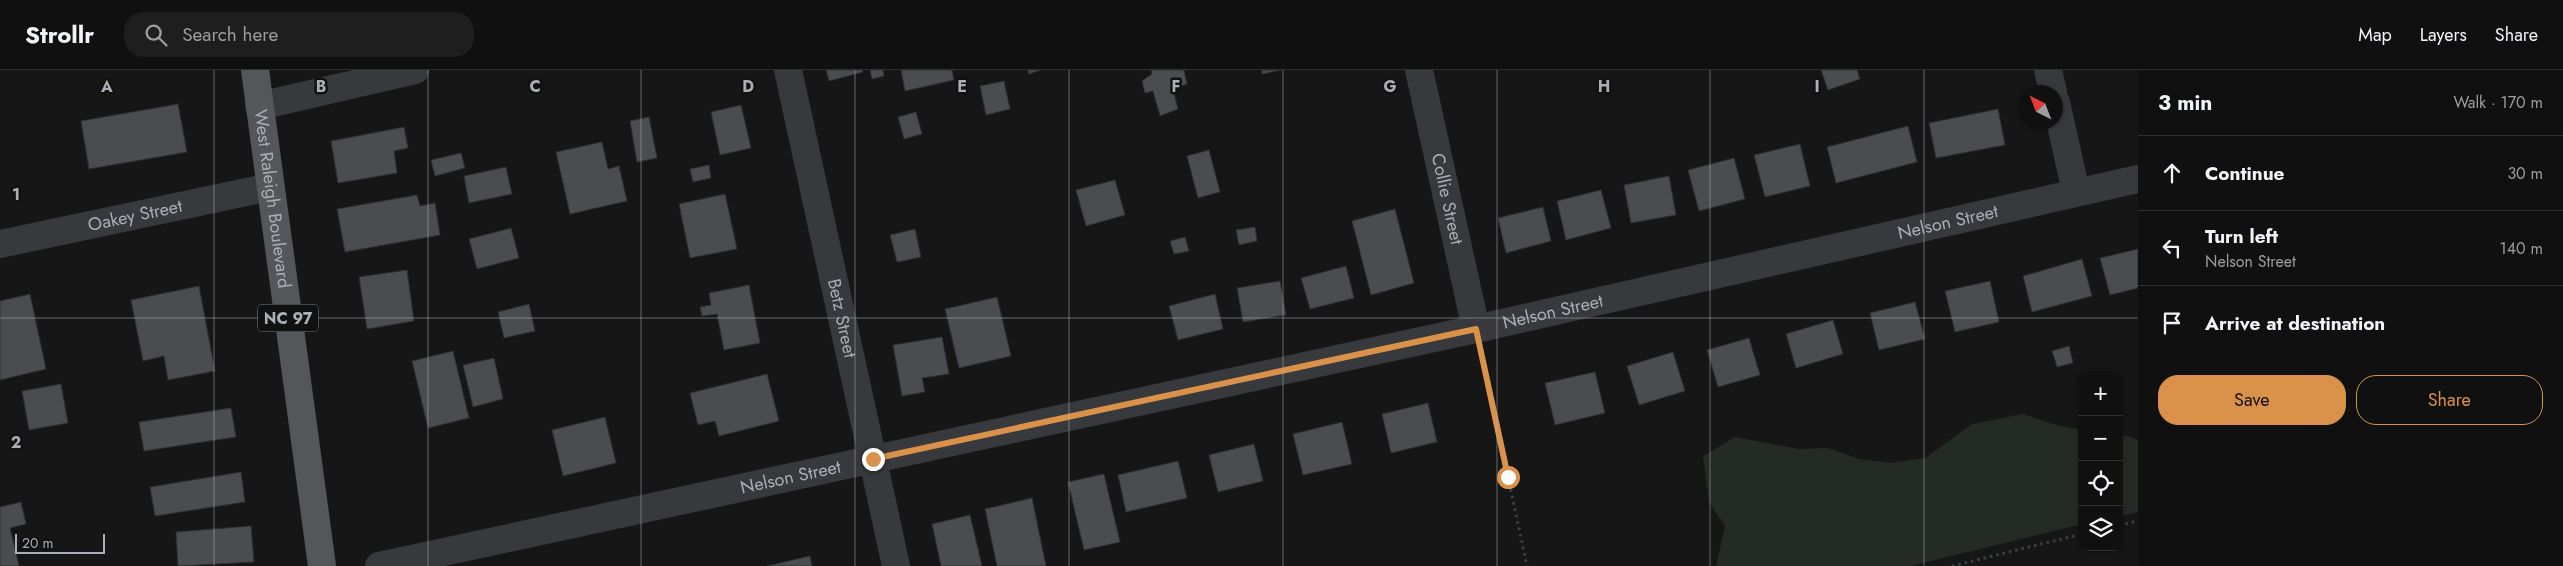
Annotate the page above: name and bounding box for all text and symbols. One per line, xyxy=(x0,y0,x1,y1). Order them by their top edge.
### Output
search box xyxy=(124,12,474,57)
text: Strollr xyxy=(25,17,94,52)
icon: search xyxy=(142,21,170,49)
text: Search here xyxy=(182,21,278,48)
text: Map xyxy=(2358,22,2392,48)
text: Layers xyxy=(2420,22,2467,48)
text: Share xyxy=(2495,22,2538,48)
text: A xyxy=(100,75,113,98)
text: B xyxy=(316,75,326,98)
text: C xyxy=(529,75,541,98)
text: D xyxy=(742,75,754,98)
text: E xyxy=(957,75,967,98)
text: F xyxy=(1172,75,1180,98)
text: G xyxy=(1383,75,1397,98)
text: H xyxy=(1598,75,1610,98)
text: I xyxy=(1814,75,1820,98)
north arrow xyxy=(2018,85,2063,130)
text: 3 min xyxy=(2158,88,2212,118)
text: Walk · 170 m xyxy=(2453,91,2543,114)
street label: West Raleigh Boulevard xyxy=(247,108,297,290)
street label: Collie Street xyxy=(1425,151,1470,248)
icon: ahead xyxy=(2158,159,2186,187)
text: Continue xyxy=(2205,160,2284,187)
text: 30 m xyxy=(2507,162,2543,185)
text: 1 xyxy=(12,183,20,206)
street label: Oakey Street xyxy=(85,193,185,238)
street label: Nelson Street xyxy=(1895,198,2001,246)
text: Turn left xyxy=(2205,223,2278,250)
icon: left xyxy=(2158,234,2186,262)
text: 140 m xyxy=(2500,237,2543,260)
text: Nelson Street xyxy=(2205,250,2296,273)
street label: Betz Street xyxy=(821,276,863,361)
street label: Nelson Street xyxy=(1500,287,1606,336)
road number: NC 97 xyxy=(258,304,318,332)
icon: arrive xyxy=(2158,309,2186,337)
text: Arrive at destination xyxy=(2205,310,2385,337)
map controls xyxy=(2078,371,2123,551)
button: + xyxy=(2078,371,2123,416)
button: Save xyxy=(2158,375,2346,425)
button: Share xyxy=(2356,375,2543,425)
button: − xyxy=(2078,416,2123,461)
text: 2 xyxy=(11,431,21,454)
route end xyxy=(862,448,885,471)
street label: Nelson Street xyxy=(738,453,844,501)
button: locate xyxy=(2078,461,2123,506)
route start xyxy=(1497,466,1520,489)
button: layers xyxy=(2078,506,2123,551)
scale bar xyxy=(15,531,105,554)
text: 20 m xyxy=(22,533,54,553)

